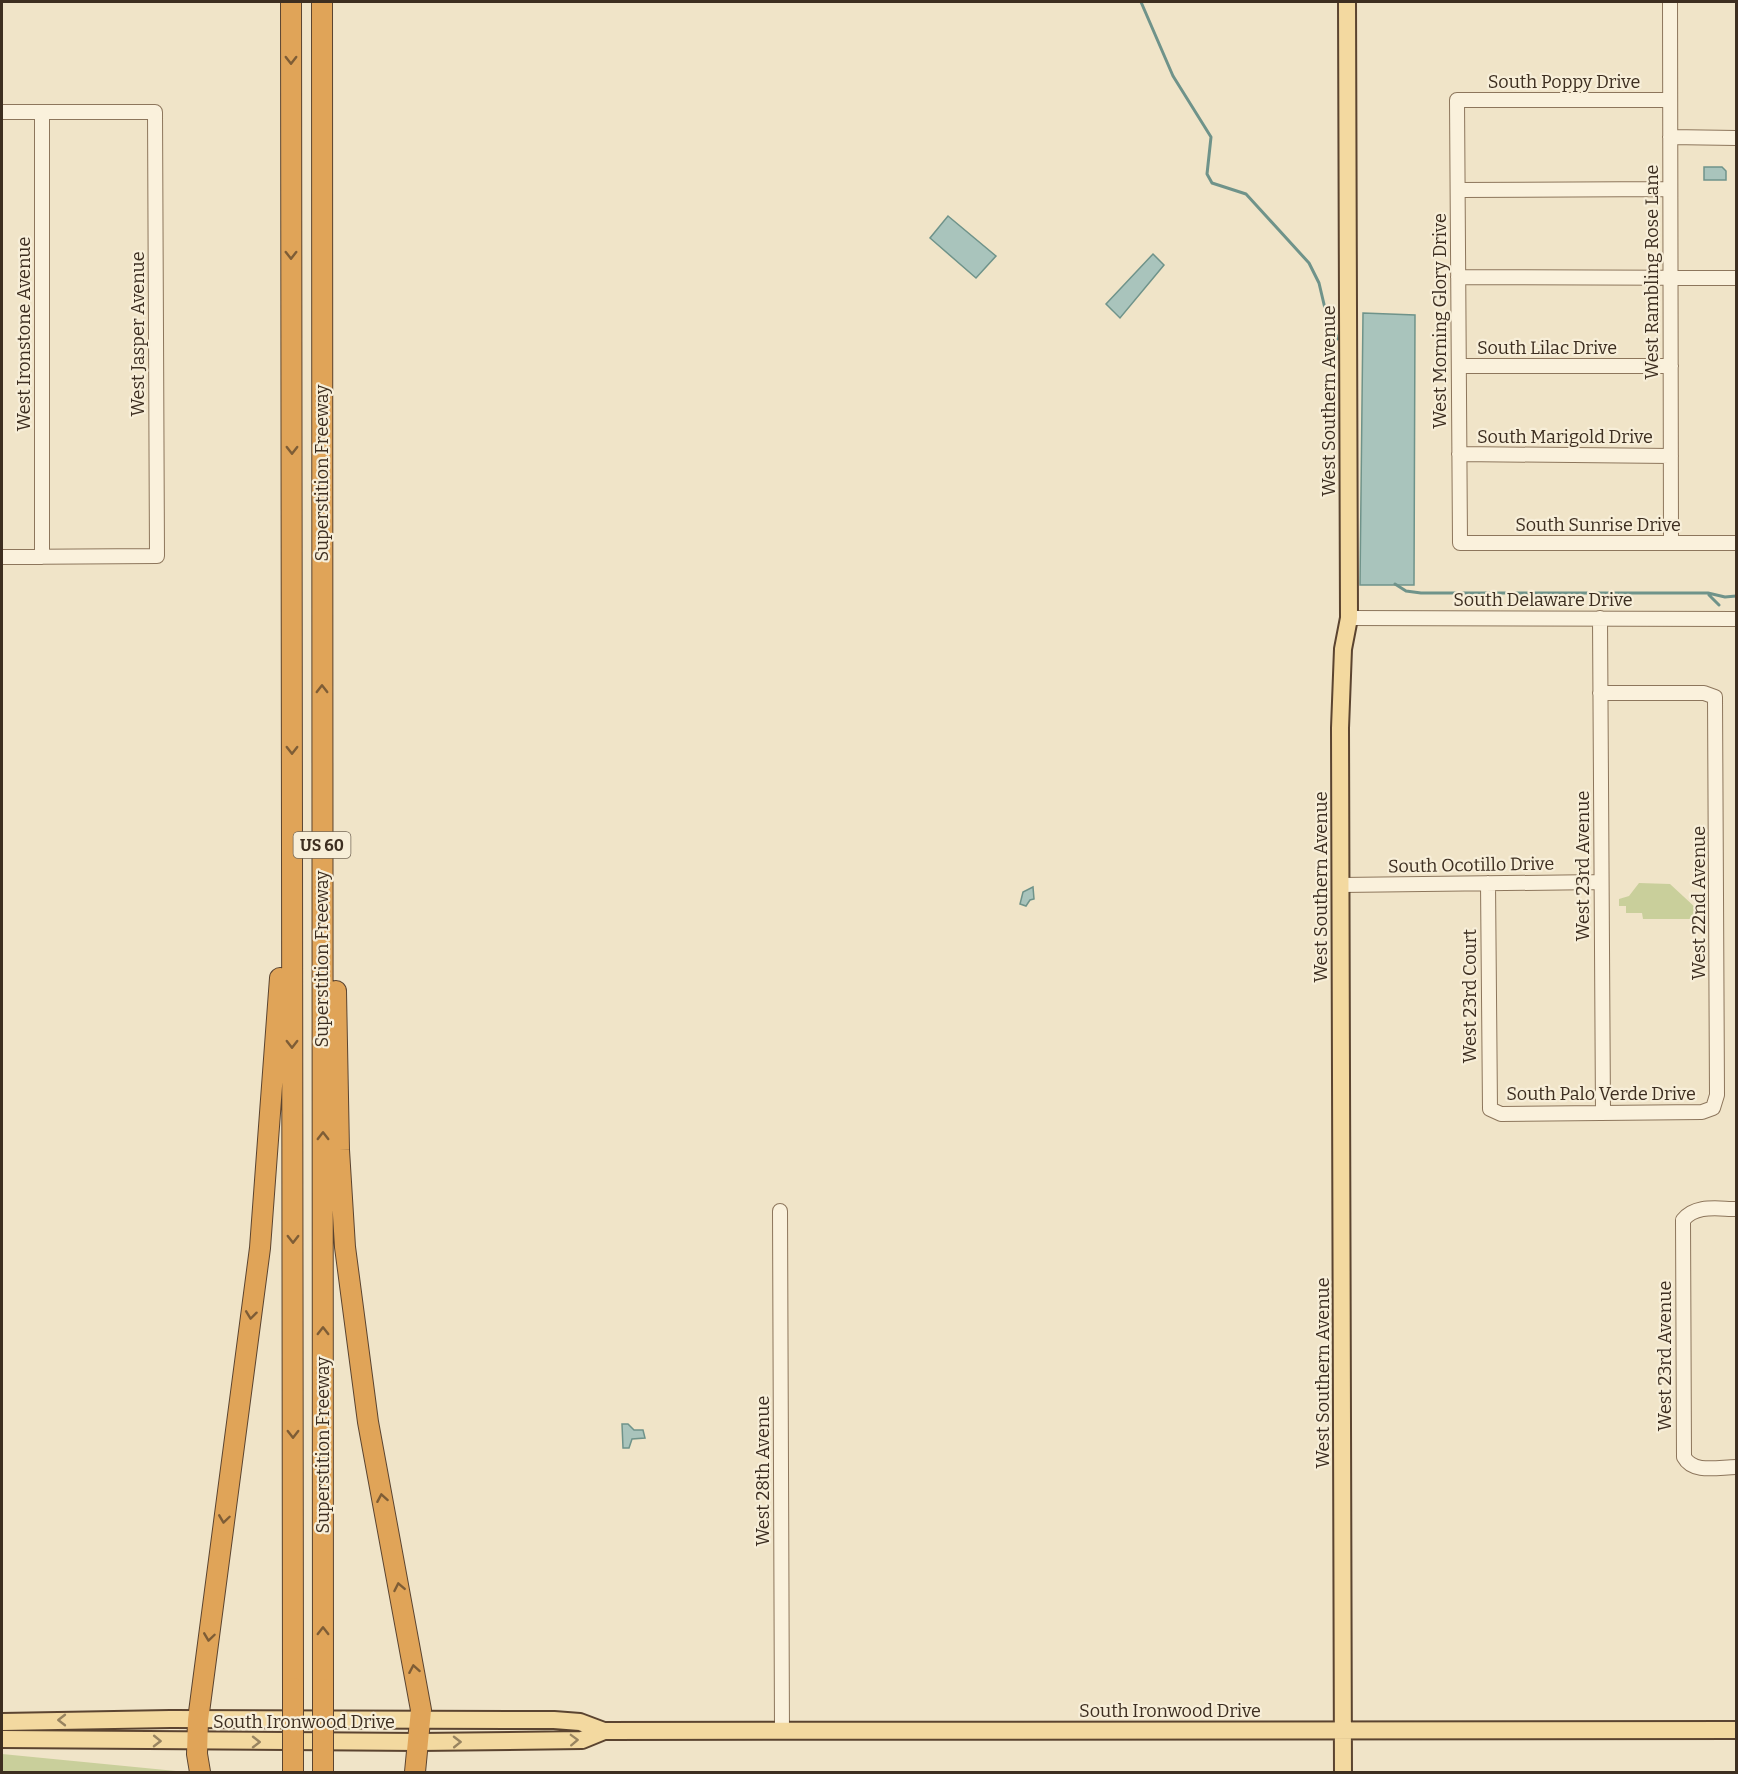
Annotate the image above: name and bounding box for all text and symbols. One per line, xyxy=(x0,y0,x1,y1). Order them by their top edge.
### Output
one-way arrow xyxy=(285,55,297,64)
street label: South Poppy Drive xyxy=(1488,71,1640,93)
street label: West Rambling Rose Lane xyxy=(1641,165,1663,379)
street label: West Morning Glory Drive xyxy=(1429,213,1451,429)
street label: West Ironstone Avenue xyxy=(13,237,35,431)
one-way arrow xyxy=(285,250,297,259)
street label: West Jasper Avenue xyxy=(127,251,149,417)
street label: West Southern Avenue xyxy=(1318,305,1340,497)
street label: South Lilac Drive xyxy=(1477,337,1617,359)
street label: Superstition Freeway xyxy=(311,384,333,562)
street label: South Marigold Drive xyxy=(1477,426,1653,448)
one-way arrow xyxy=(286,445,298,454)
street label: South Sunrise Drive xyxy=(1515,514,1681,536)
street label: South Delaware Drive xyxy=(1453,589,1633,611)
one-way arrow xyxy=(316,684,328,693)
one-way arrow xyxy=(286,745,298,754)
street label: West Southern Avenue xyxy=(1310,791,1332,983)
street label: West 23rd Avenue xyxy=(1572,791,1594,941)
street label: West 22nd Avenue xyxy=(1688,826,1710,980)
road number: US 60 xyxy=(294,832,350,858)
street label: South Ocotillo Drive xyxy=(1388,853,1554,877)
street label: Superstition Freeway xyxy=(311,870,333,1048)
street label: West 23rd Court xyxy=(1459,928,1481,1063)
one-way arrow xyxy=(286,1039,298,1048)
street label: South Palo Verde Drive xyxy=(1506,1083,1696,1105)
one-way arrow xyxy=(317,1131,329,1140)
one-way arrow xyxy=(287,1234,299,1243)
street label: West Southern Avenue xyxy=(1312,1277,1334,1469)
street label: West 23rd Avenue xyxy=(1654,1281,1676,1431)
one-way arrow xyxy=(246,1310,258,1319)
one-way arrow xyxy=(317,1326,329,1335)
street label: Superstition Freeway xyxy=(312,1356,334,1534)
street label: West 28th Avenue xyxy=(752,1396,774,1546)
one-way arrow xyxy=(287,1429,299,1438)
one-way arrow xyxy=(376,1493,389,1503)
one-way arrow xyxy=(219,1515,231,1524)
one-way arrow xyxy=(393,1583,406,1593)
one-way arrow xyxy=(317,1626,329,1635)
one-way arrow xyxy=(203,1633,215,1642)
one-way arrow xyxy=(408,1665,421,1675)
street label: South Ironwood Drive xyxy=(1079,1700,1261,1722)
street label: South Ironwood Drive xyxy=(213,1711,395,1733)
one-way arrow xyxy=(57,1714,66,1726)
one-way arrow xyxy=(569,1733,578,1746)
one-way arrow xyxy=(153,1735,162,1747)
one-way arrow xyxy=(251,1736,260,1748)
one-way arrow xyxy=(453,1736,462,1748)

